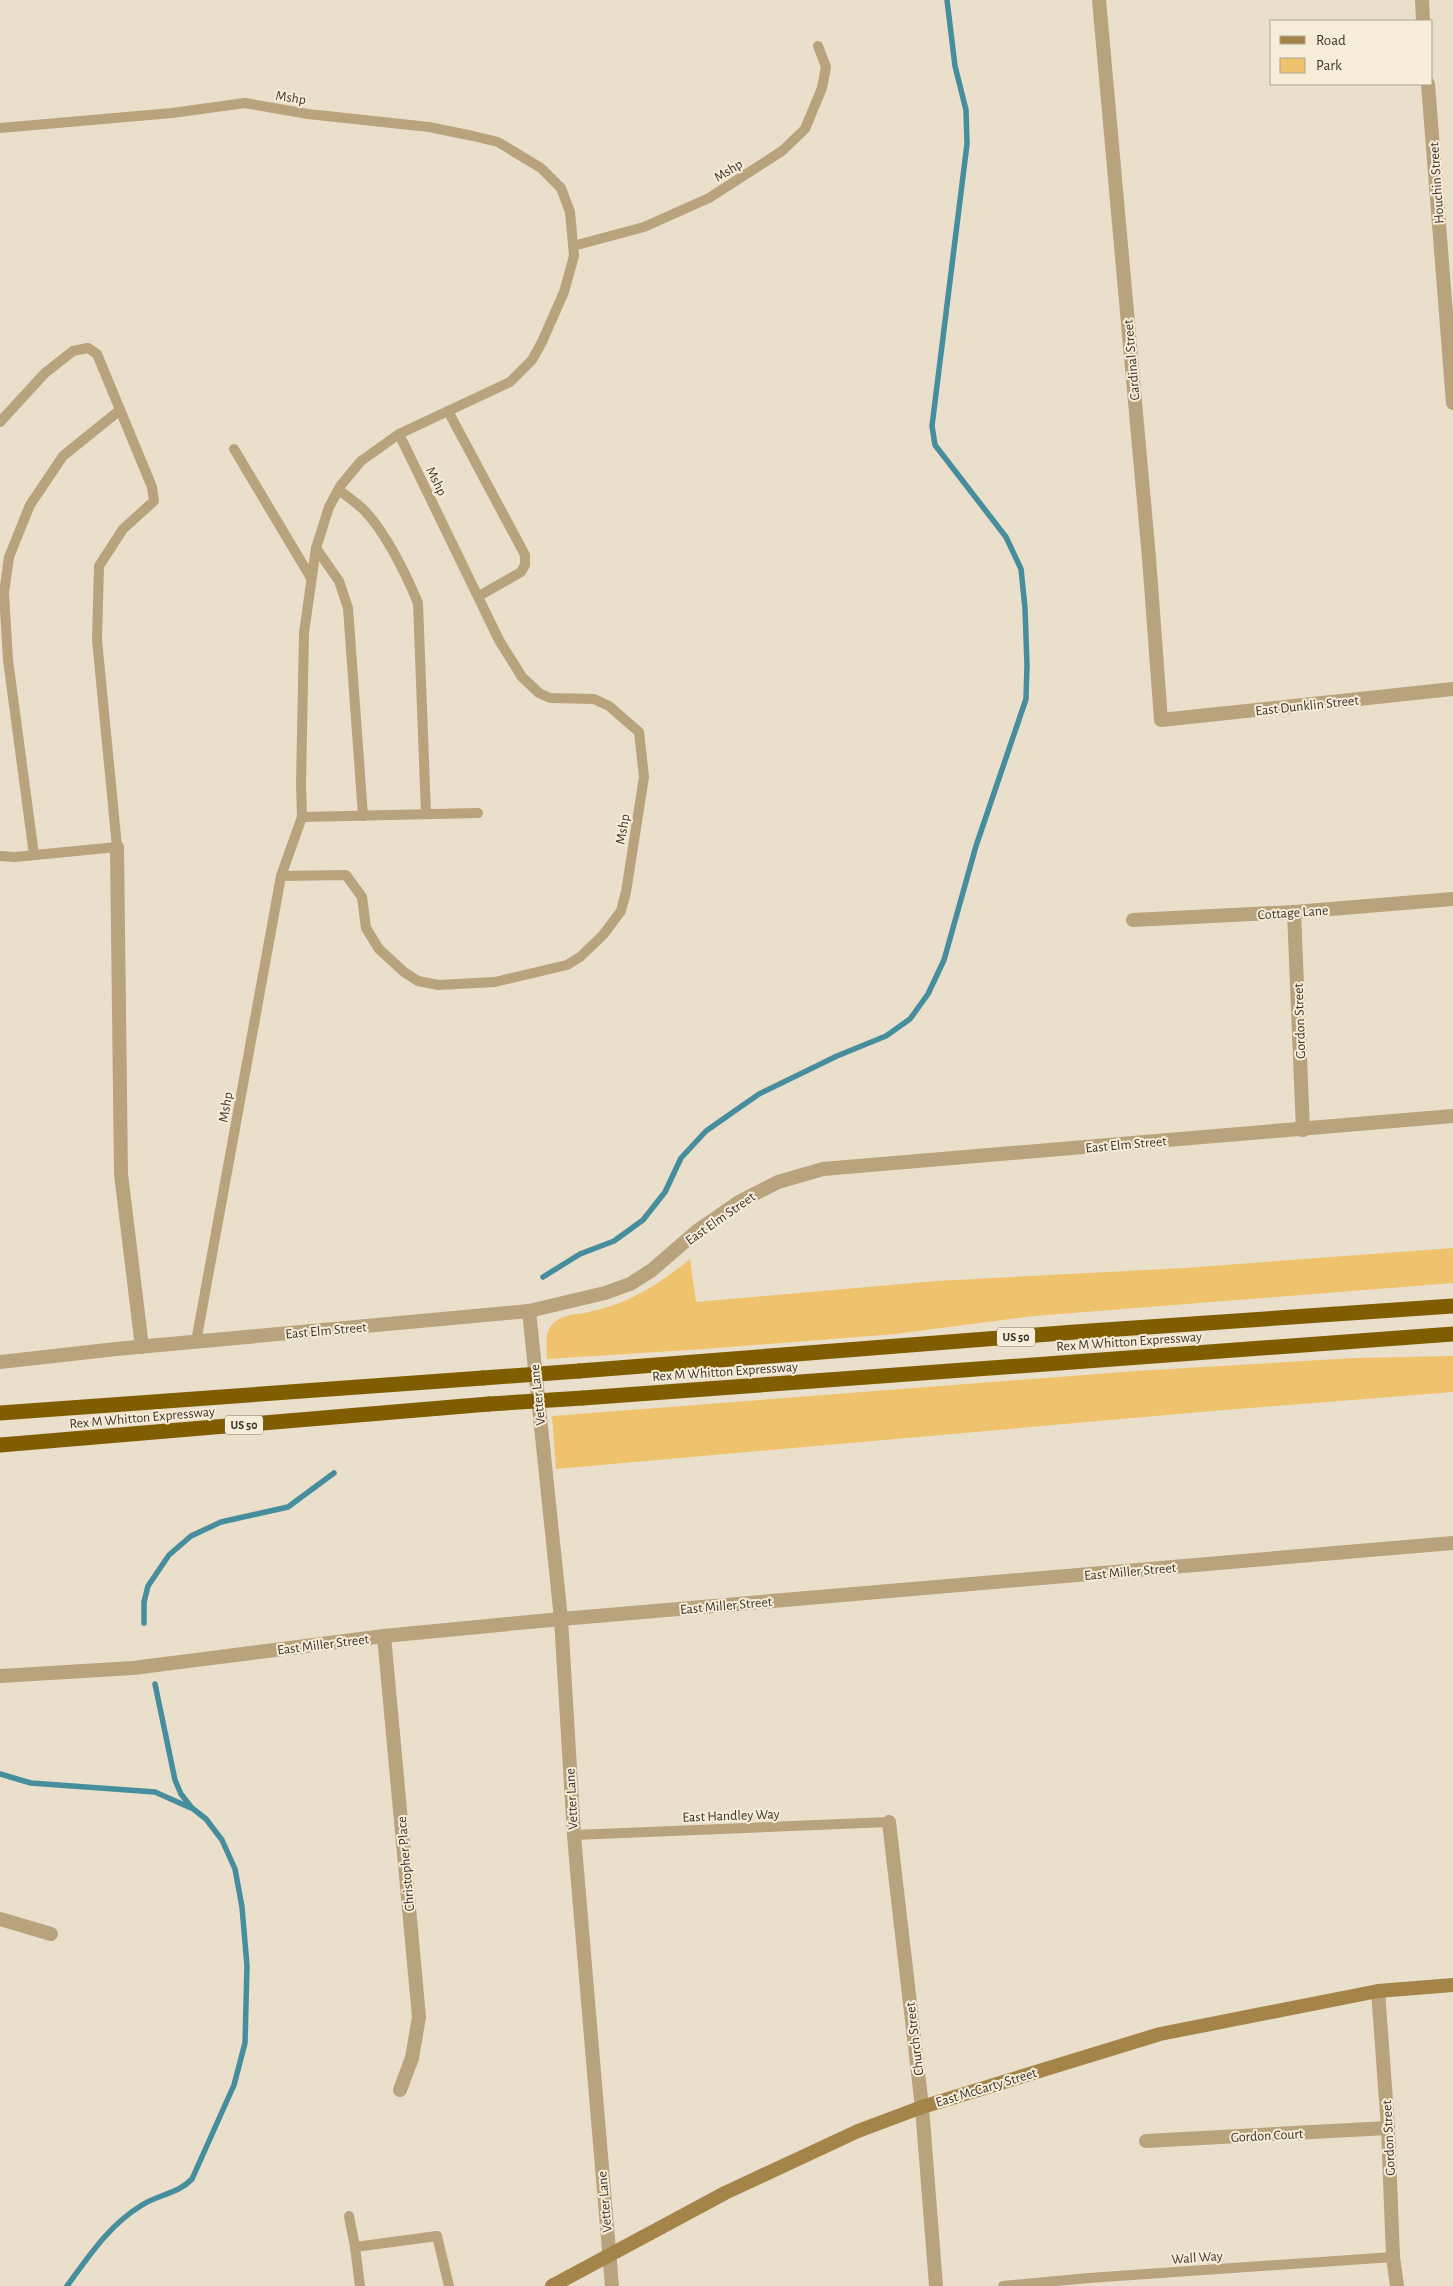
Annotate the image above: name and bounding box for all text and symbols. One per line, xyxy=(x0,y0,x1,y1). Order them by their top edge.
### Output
legend xyxy=(1270,20,1433,85)
text: Road xyxy=(1316,33,1346,48)
text: Park xyxy=(1316,58,1342,73)
street label: Mshp xyxy=(275,89,307,107)
street label: Houchin Street xyxy=(1427,141,1447,224)
street label: Mshp xyxy=(712,157,745,185)
street label: Cardinal Street xyxy=(1121,318,1143,401)
street label: Mshp xyxy=(423,465,449,498)
street label: East Dunklin Street xyxy=(1255,694,1360,718)
street label: Mshp xyxy=(613,813,633,845)
street label: Cottage Lane xyxy=(1257,904,1329,922)
street label: Gordon Street xyxy=(1292,982,1308,1059)
street label: Mshp xyxy=(216,1091,236,1123)
street label: East Elm Street xyxy=(1085,1134,1168,1156)
street label: East Elm Street xyxy=(683,1189,758,1248)
street label: East Elm Street xyxy=(285,1320,368,1342)
road number: US 50 xyxy=(997,1328,1035,1346)
street label: Rex M Whitton Expressway xyxy=(1056,1330,1202,1354)
street label: Rex M Whitton Expressway xyxy=(652,1360,798,1384)
street label: Vetter Lane xyxy=(528,1364,548,1426)
street label: Rex M Whitton Expressway xyxy=(69,1405,216,1431)
road number: US 50 xyxy=(225,1416,263,1434)
street label: East Miller Street xyxy=(1083,1561,1177,1583)
street label: East Miller Street xyxy=(679,1595,773,1617)
street label: East Miller Street xyxy=(276,1632,370,1658)
street label: Vetter Lane xyxy=(563,1768,581,1830)
street label: East Handley Way xyxy=(682,1807,780,1825)
street label: Christopher Place xyxy=(395,1816,417,1912)
street label: Church Street xyxy=(903,2001,926,2076)
street label: East McCarty Street xyxy=(934,2066,1039,2110)
street label: Gordon Street xyxy=(1380,2099,1398,2176)
street label: Gordon Court xyxy=(1230,2127,1304,2145)
street label: Vetter Lane xyxy=(595,2171,615,2233)
street label: Wall Way xyxy=(1171,2249,1223,2267)

